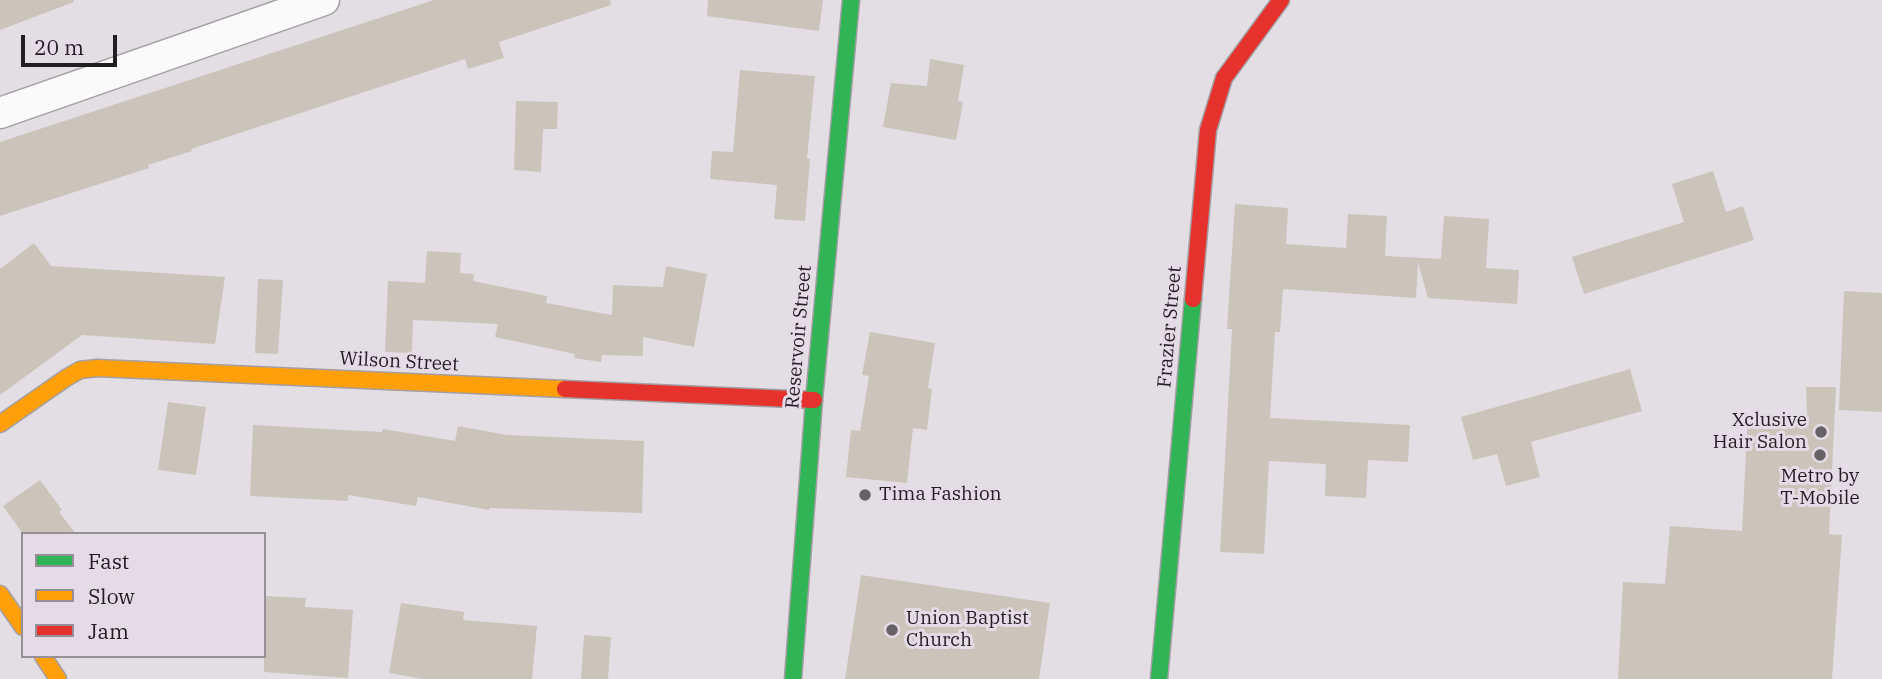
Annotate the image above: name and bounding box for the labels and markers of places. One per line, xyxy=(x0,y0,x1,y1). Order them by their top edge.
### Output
place label: Xclusive Hair Salon xyxy=(1713,410,1807,454)
marker: Xclusive Hair Salon xyxy=(1813,424,1829,440)
marker: Metro by T-Mobile xyxy=(1812,447,1828,463)
place label: Metro by T-Mobile xyxy=(1780,466,1860,510)
place label: Tima Fashion xyxy=(879,484,1002,506)
marker: Tima Fashion xyxy=(857,487,873,503)
place label: Union Baptist Church xyxy=(906,608,1029,652)
marker: Union Baptist Church xyxy=(884,622,900,638)

